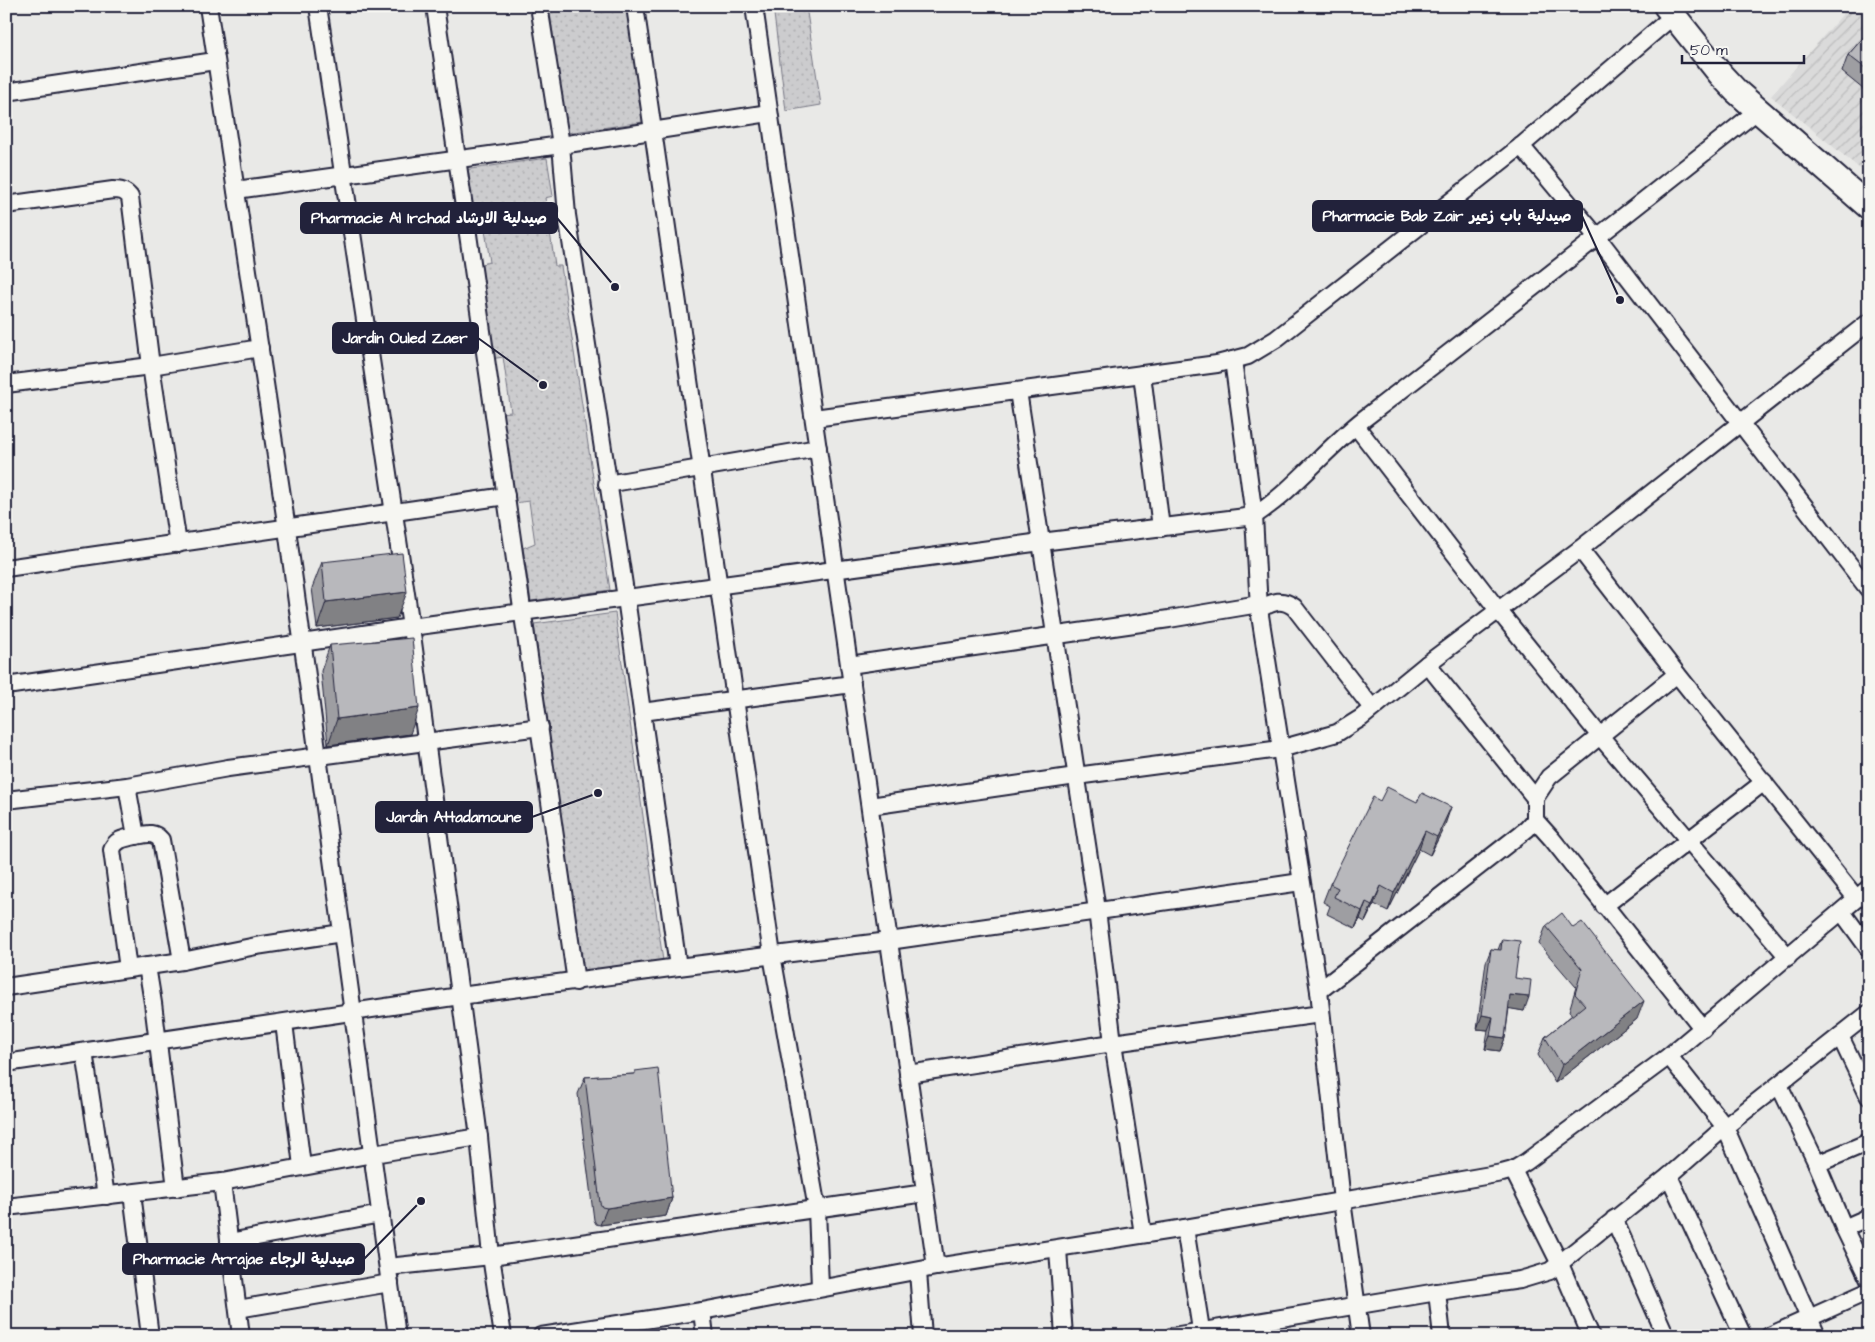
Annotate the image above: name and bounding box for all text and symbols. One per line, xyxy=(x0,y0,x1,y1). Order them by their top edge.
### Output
scale bar xyxy=(1682,32,1805,64)
text: 50 m xyxy=(1690,40,1728,61)
callout: Pharmacie Bab Zair صيدلية باب زعير xyxy=(1313,201,1582,231)
callout: Pharmacie Al Irchad صيدلية الارشاد xyxy=(301,203,557,233)
text: Pharmacie Bab Zair صيدلية باب زعير xyxy=(1323,206,1571,227)
text: Pharmacie Al Irchad صيدلية الارشاد xyxy=(311,208,547,229)
callout: Jardin Ouled Zaer xyxy=(333,323,478,353)
text: Jardin Ouled Zaer xyxy=(342,328,468,349)
callout: Jardin Attadamoune xyxy=(376,802,532,832)
text: Jardin Attadamoune xyxy=(385,807,522,828)
callout: Pharmacie Arrajae صيدلية الرجاء xyxy=(123,1244,364,1274)
text: Pharmacie Arrajae صيدلية الرجاء xyxy=(133,1249,355,1270)

